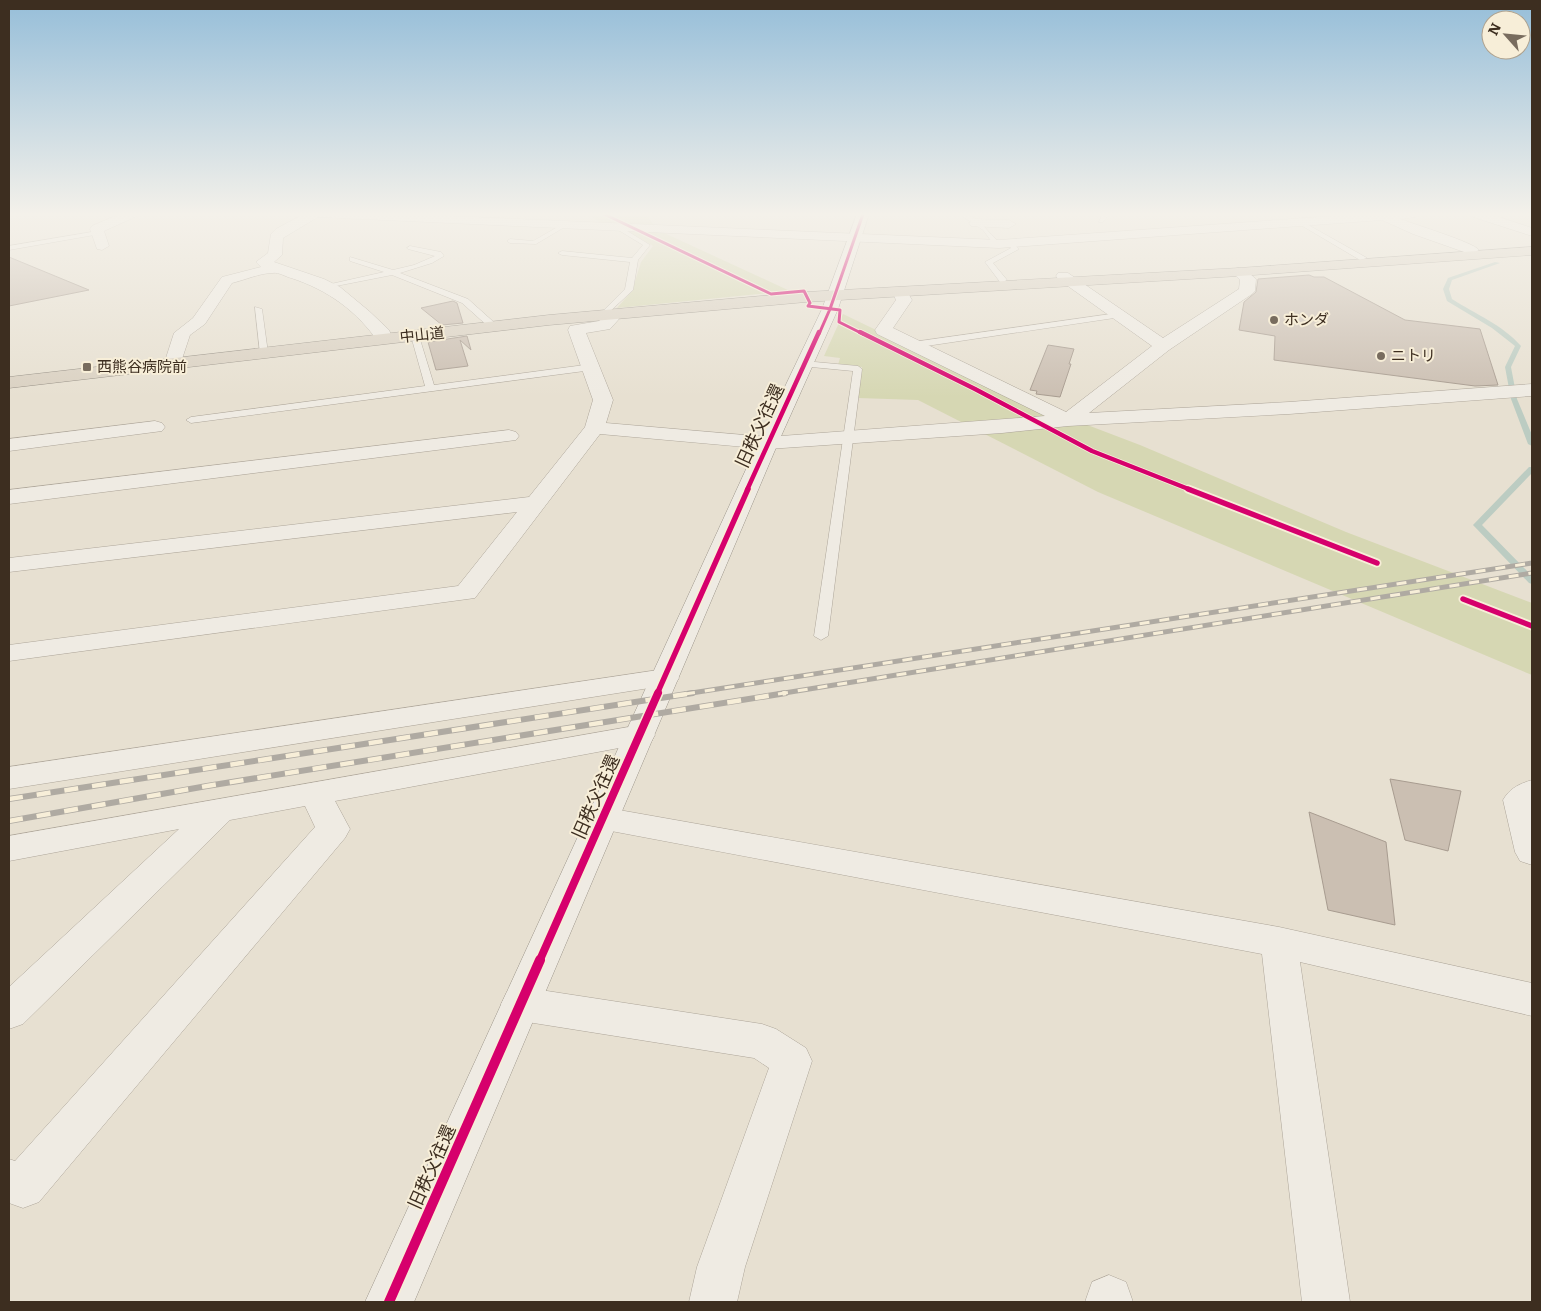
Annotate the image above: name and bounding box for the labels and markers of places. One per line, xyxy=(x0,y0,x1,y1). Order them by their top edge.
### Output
place label: ホンダ xyxy=(1284,307,1329,330)
marker: ホンダ xyxy=(1268,314,1280,326)
place label: ニトリ xyxy=(1391,343,1436,366)
marker: ニトリ xyxy=(1375,350,1387,362)
place label: 西熊谷病院前 xyxy=(97,354,187,377)
marker: 西熊谷病院前 xyxy=(81,361,93,373)

